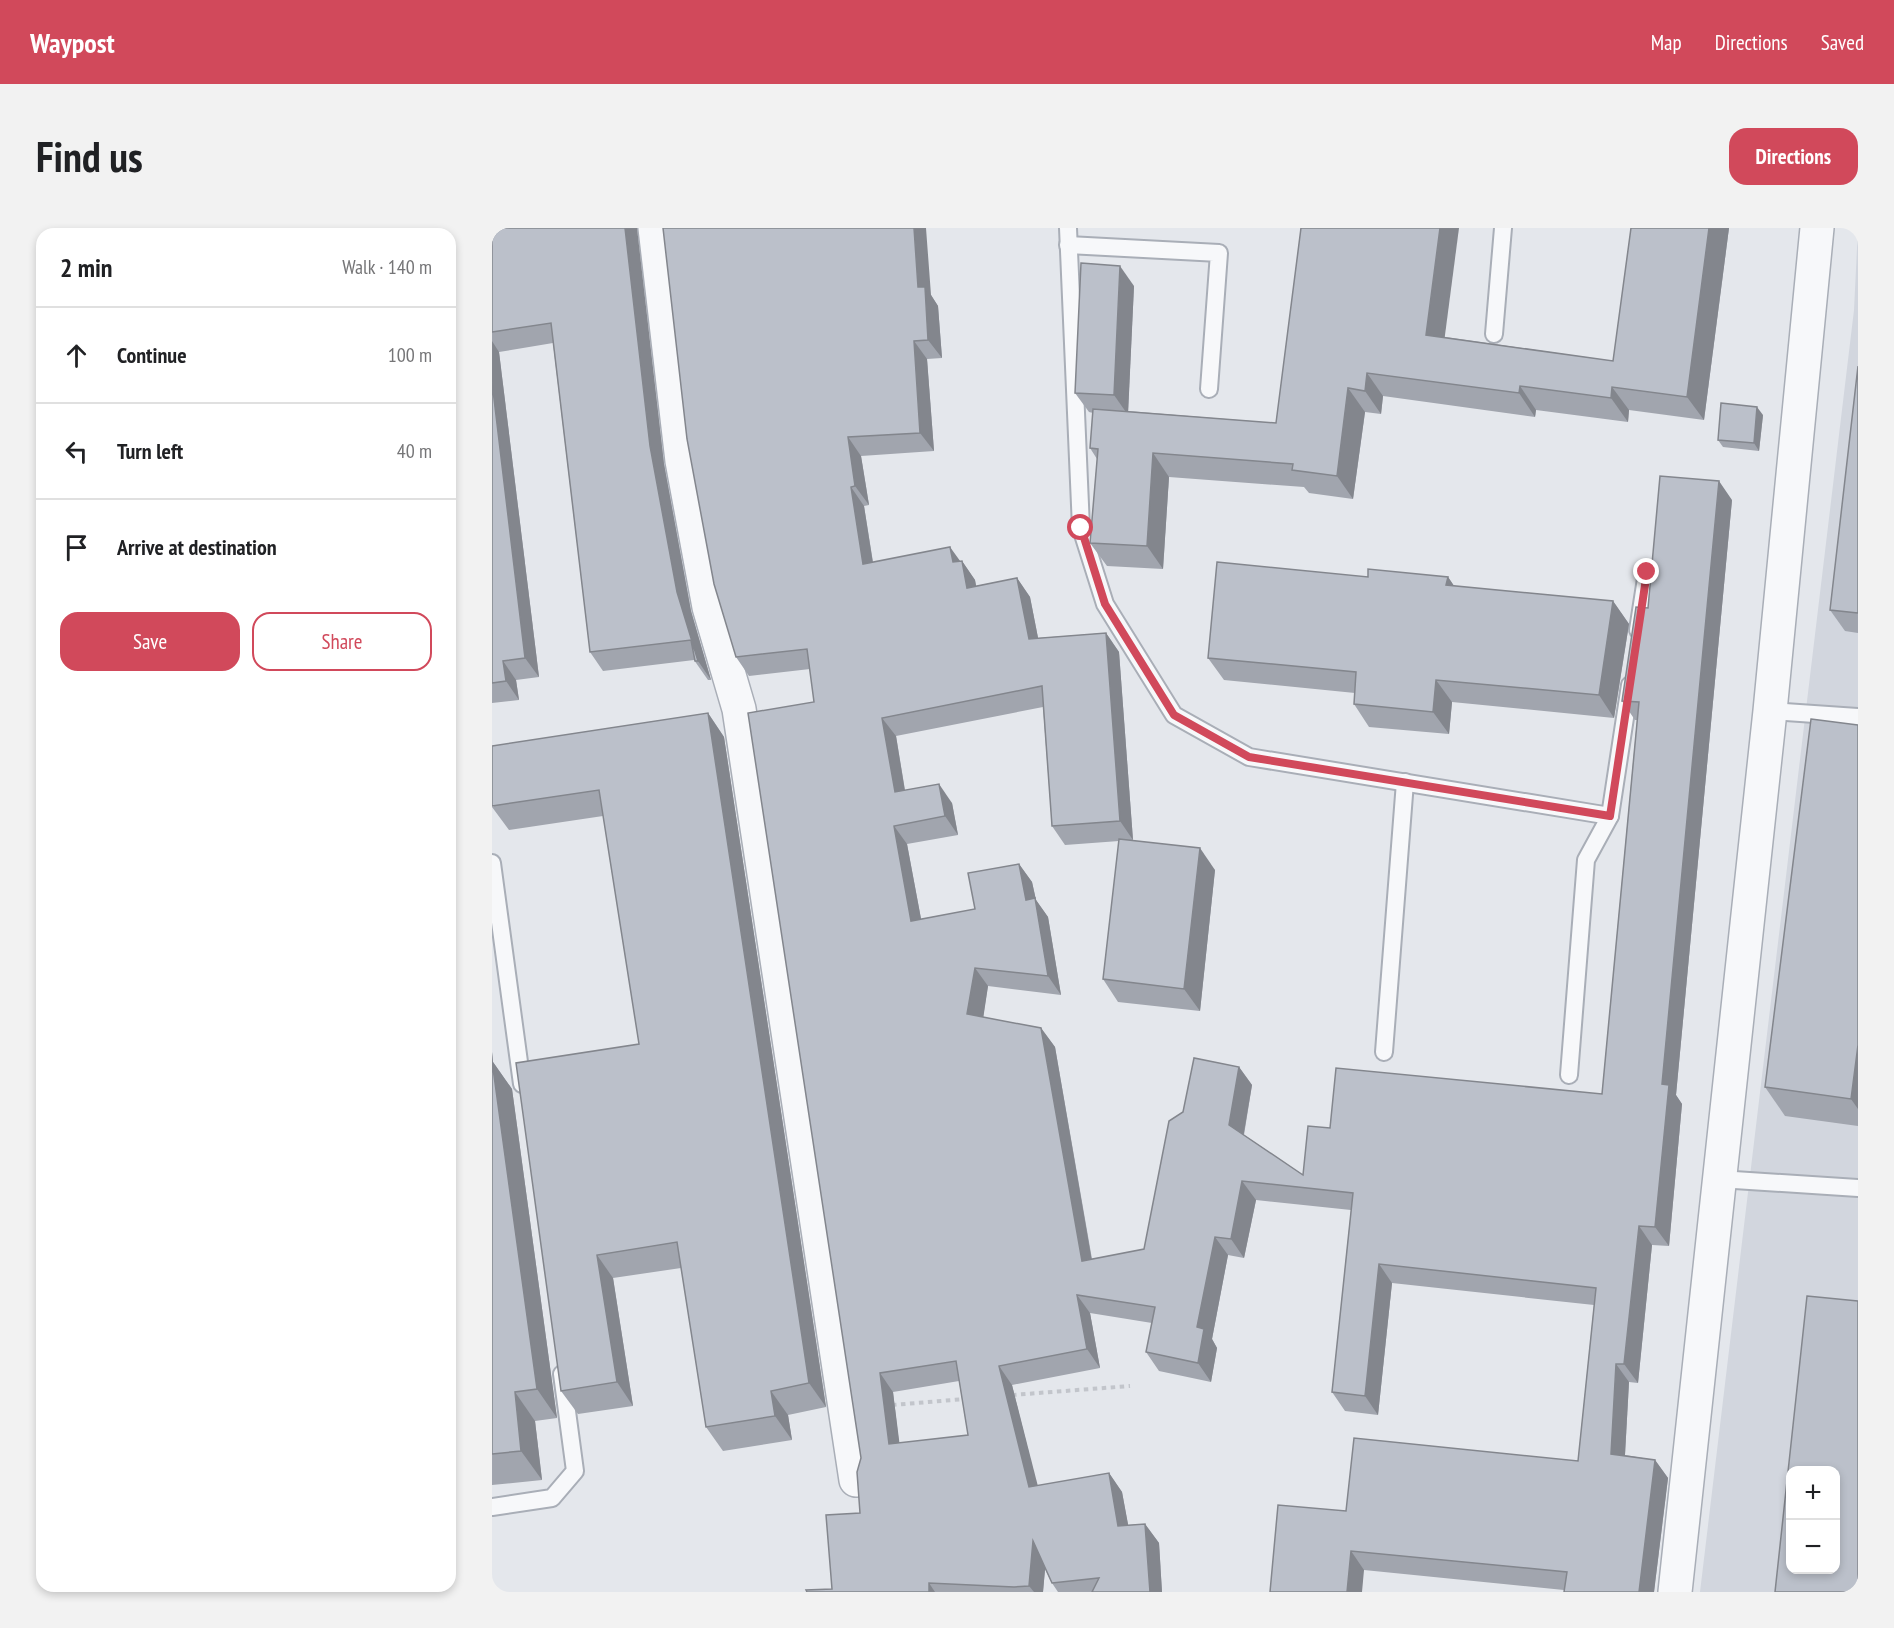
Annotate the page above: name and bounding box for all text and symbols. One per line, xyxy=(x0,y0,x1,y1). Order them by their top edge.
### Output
text: Waypost xyxy=(30,24,115,61)
text: Map xyxy=(1651,29,1682,56)
text: Directions xyxy=(1715,29,1788,56)
text: Saved xyxy=(1821,29,1864,56)
button: Directions xyxy=(1729,128,1858,185)
text: Find us xyxy=(36,129,143,184)
text: 2 min xyxy=(60,251,113,284)
text: Walk · 140 m xyxy=(342,254,432,280)
icon: ahead xyxy=(60,339,93,372)
text: Continue xyxy=(117,341,187,369)
text: 100 m xyxy=(388,342,432,368)
icon: left xyxy=(60,435,93,468)
text: Turn left xyxy=(117,437,183,465)
text: 40 m xyxy=(397,438,432,464)
route start xyxy=(1067,514,1093,540)
icon: arrive xyxy=(60,531,93,564)
text: Arrive at destination xyxy=(117,533,277,561)
route end xyxy=(1633,558,1659,584)
button: Save xyxy=(60,612,240,671)
button: Share xyxy=(252,612,432,671)
map controls xyxy=(1786,1466,1840,1574)
button: + xyxy=(1786,1466,1840,1520)
button: − xyxy=(1786,1520,1840,1574)

